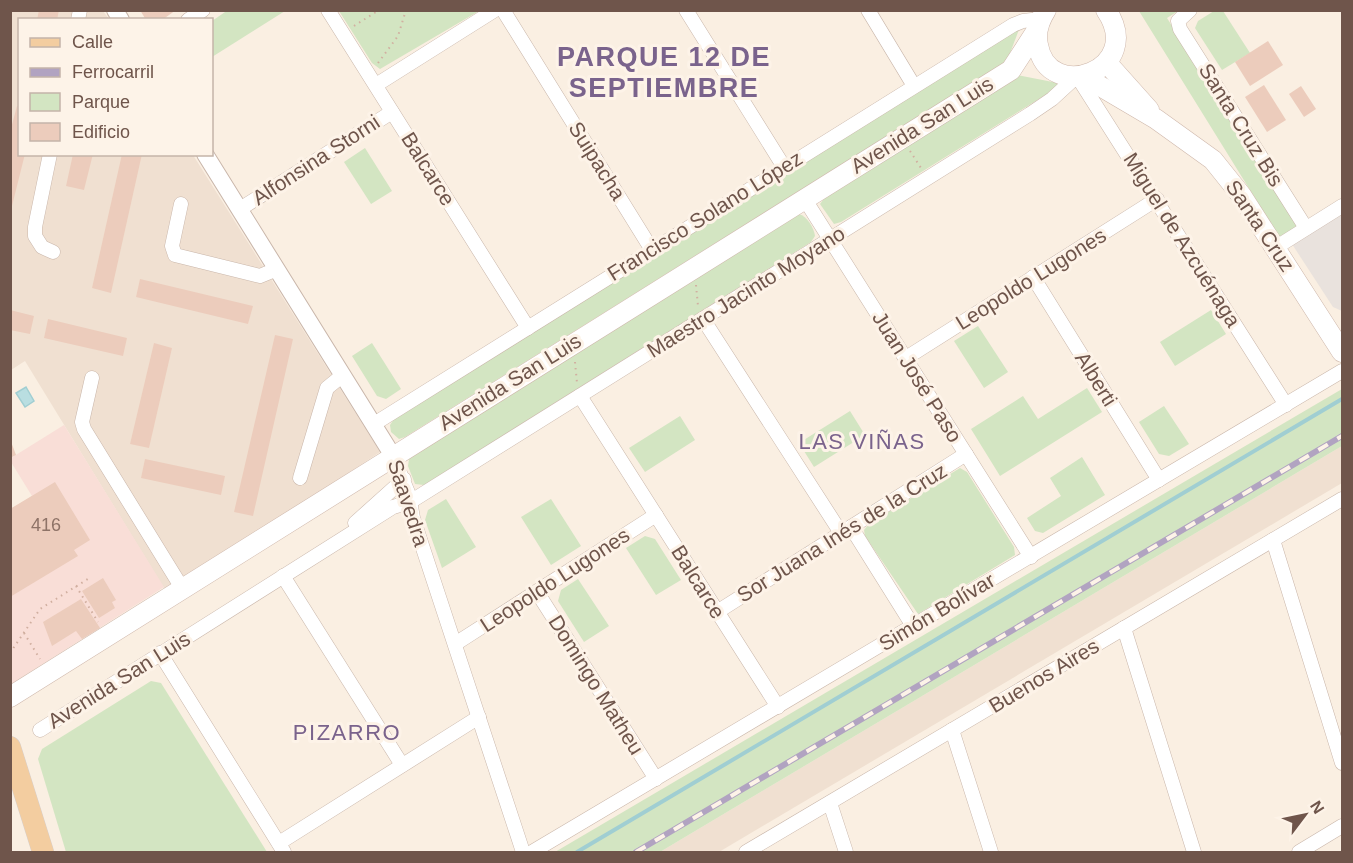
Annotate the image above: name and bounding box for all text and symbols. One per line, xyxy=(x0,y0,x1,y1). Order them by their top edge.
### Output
legend xyxy=(18,18,213,156)
text: Calle xyxy=(72,32,113,52)
district label: PARQUE 12 DE SEPTIEMBRE xyxy=(557,42,771,103)
street label: Santa Cruz Bis xyxy=(1195,59,1288,190)
text: Ferrocarril xyxy=(72,62,154,82)
street label: Avenida San Luis xyxy=(846,72,997,178)
text: Parque xyxy=(72,92,130,112)
street label: Alfonsina Storni xyxy=(248,110,384,209)
street label: Suipacha xyxy=(564,118,631,204)
text: Edificio xyxy=(72,122,130,142)
street label: Balcarce xyxy=(397,128,460,209)
street label: Francisco Solano López xyxy=(603,146,806,285)
street label: Miguel de Azcuénaga xyxy=(1119,148,1246,331)
street label: Santa Cruz xyxy=(1222,176,1299,276)
street label: Maestro Jacinto Moyano xyxy=(643,221,849,362)
street label: Leopoldo Lugones xyxy=(951,223,1110,334)
street label: Juan José Paso xyxy=(868,307,967,446)
street label: Avenida San Luis xyxy=(434,329,585,435)
street label: Alberti xyxy=(1071,347,1122,410)
district label: LAS VIÑAS xyxy=(798,429,926,454)
street label: Saavedra xyxy=(384,457,433,549)
street label: Sor Juana Inés de la Cruz xyxy=(733,458,951,607)
house number: 416 xyxy=(31,515,61,535)
street label: Leopoldo Lugones xyxy=(476,523,633,636)
street label: Balcarce xyxy=(667,541,730,622)
street label: Simón Bolívar xyxy=(875,568,999,655)
street label: Domingo Matheu xyxy=(544,611,649,759)
street label: Avenida San Luis xyxy=(43,627,194,733)
street label: Buenos Aires xyxy=(985,634,1103,717)
district label: PIZARRO xyxy=(293,720,401,745)
north arrow xyxy=(1275,785,1335,845)
text: N xyxy=(1307,798,1328,817)

